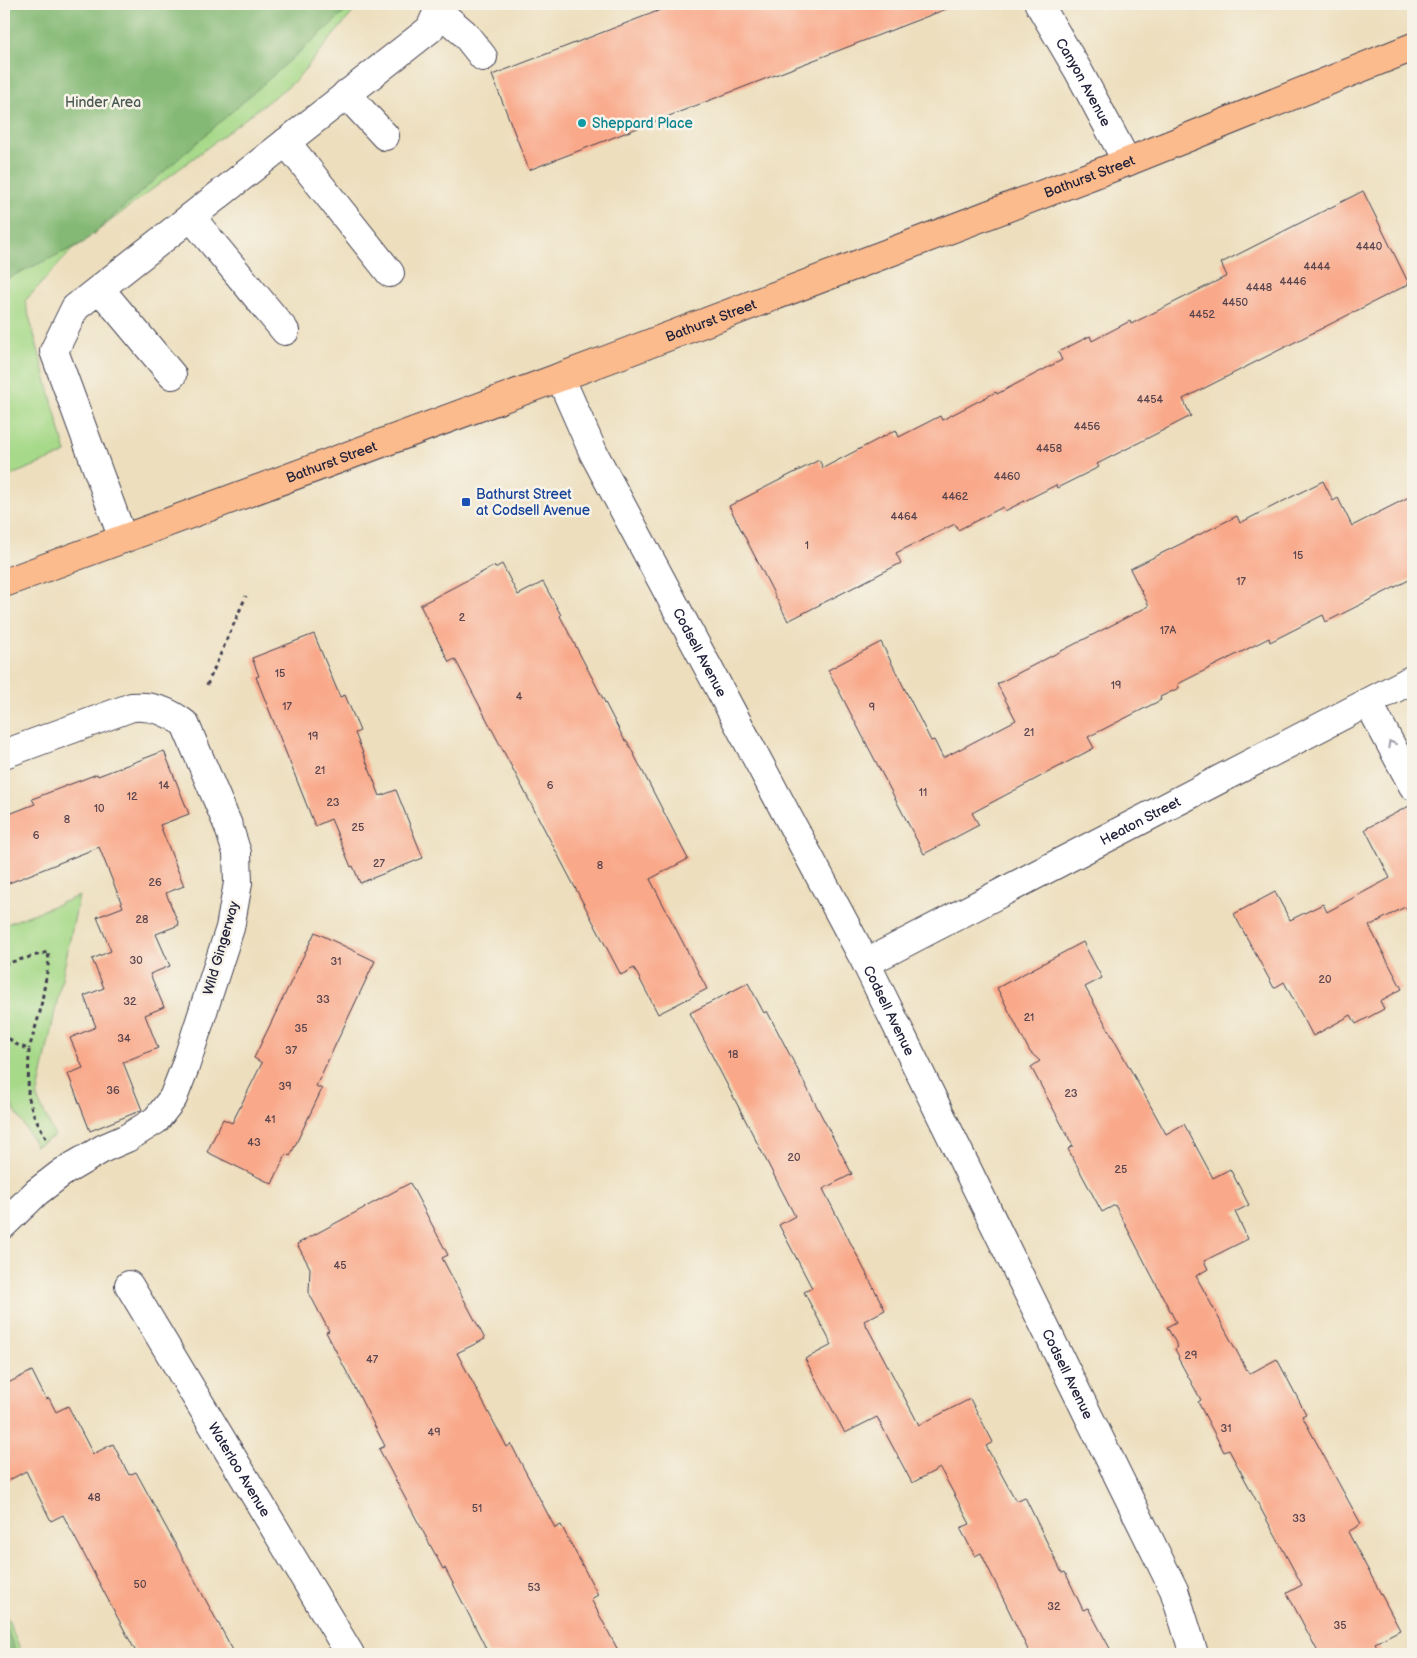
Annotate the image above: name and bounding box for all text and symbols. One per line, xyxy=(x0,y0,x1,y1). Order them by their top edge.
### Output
street label: Canyon Avenue xyxy=(1052,35,1115,129)
park label: Hinder Area xyxy=(65,94,141,111)
place label: Sheppard Place xyxy=(592,115,693,132)
marker: Sheppard Place xyxy=(576,117,588,129)
street label: Bathurst Street xyxy=(1042,151,1138,201)
house number: 4440 xyxy=(1356,240,1383,253)
house number: 4444 xyxy=(1304,260,1331,273)
house number: 4446 xyxy=(1280,275,1307,288)
house number: 4448 xyxy=(1246,281,1272,294)
street label: Bathurst Street xyxy=(663,295,759,345)
house number: 4450 xyxy=(1222,296,1249,309)
house number: 4452 xyxy=(1189,308,1216,321)
house number: 4454 xyxy=(1137,393,1164,406)
house number: 4456 xyxy=(1074,420,1100,433)
street label: Bathurst Street xyxy=(283,437,380,486)
house number: 4458 xyxy=(1036,442,1062,455)
house number: 4460 xyxy=(994,470,1021,483)
place label: Bathurst Street at Codsell Avenue xyxy=(476,486,590,519)
house number: 4462 xyxy=(942,490,969,503)
marker: Bathurst Street at Codsell Avenue xyxy=(460,496,472,508)
house number: 4464 xyxy=(891,510,918,523)
house number: 1 xyxy=(805,539,809,552)
house number: 15 xyxy=(1293,549,1303,562)
house number: 17 xyxy=(1236,575,1246,588)
street label: Codsell Avenue xyxy=(669,605,731,700)
house number: 2 xyxy=(459,611,466,624)
house number: 17A xyxy=(1160,624,1176,637)
house number: 15 xyxy=(275,667,285,680)
house number: 19 xyxy=(1111,679,1121,692)
house number: 4 xyxy=(516,690,523,703)
house number: 17 xyxy=(282,700,292,713)
house number: 9 xyxy=(869,701,875,714)
house number: 21 xyxy=(1024,726,1034,739)
house number: 19 xyxy=(308,730,318,743)
one-way arrow xyxy=(1387,740,1397,749)
house number: 21 xyxy=(315,764,325,777)
house number: 14 xyxy=(159,779,170,792)
house number: 6 xyxy=(547,779,554,792)
house number: 11 xyxy=(919,786,927,799)
house number: 12 xyxy=(127,790,138,803)
street label: Heaton Street xyxy=(1097,792,1184,848)
house number: 23 xyxy=(326,796,340,809)
house number: 10 xyxy=(94,802,105,815)
house number: 8 xyxy=(64,813,70,826)
house number: 25 xyxy=(352,821,364,834)
house number: 6 xyxy=(33,829,40,842)
house number: 27 xyxy=(373,857,386,870)
house number: 8 xyxy=(597,859,603,872)
house number: 26 xyxy=(148,876,162,889)
street label: Wild Gingerway xyxy=(199,898,243,997)
house number: 28 xyxy=(136,913,148,926)
house number: 30 xyxy=(129,954,143,967)
house number: 31 xyxy=(330,955,342,968)
street label: Codsell Avenue xyxy=(860,962,919,1058)
house number: 20 xyxy=(1319,973,1332,986)
house number: 33 xyxy=(316,993,330,1006)
house number: 32 xyxy=(123,995,137,1008)
house number: 21 xyxy=(1024,1011,1034,1024)
house number: 35 xyxy=(294,1022,308,1035)
house number: 34 xyxy=(117,1032,131,1045)
house number: 37 xyxy=(285,1044,298,1057)
house number: 18 xyxy=(728,1048,738,1061)
house number: 39 xyxy=(278,1080,292,1093)
house number: 36 xyxy=(106,1084,120,1097)
house number: 23 xyxy=(1064,1087,1078,1100)
house number: 41 xyxy=(265,1113,275,1126)
house number: 43 xyxy=(247,1136,261,1149)
house number: 20 xyxy=(788,1151,801,1164)
house number: 25 xyxy=(1115,1163,1127,1176)
house number: 45 xyxy=(333,1259,347,1272)
street label: Codsell Avenue xyxy=(1039,1326,1097,1422)
house number: 29 xyxy=(1185,1349,1197,1362)
house number: 47 xyxy=(366,1353,379,1366)
street label: Waterloo Avenue xyxy=(205,1419,274,1520)
house number: 31 xyxy=(1220,1422,1232,1435)
house number: 49 xyxy=(427,1426,441,1439)
house number: 48 xyxy=(87,1491,101,1504)
house number: 51 xyxy=(472,1502,482,1515)
house number: 33 xyxy=(1292,1512,1306,1525)
house number: 50 xyxy=(134,1578,147,1591)
house number: 53 xyxy=(527,1581,541,1594)
house number: 32 xyxy=(1047,1600,1061,1613)
house number: 35 xyxy=(1333,1619,1347,1632)

